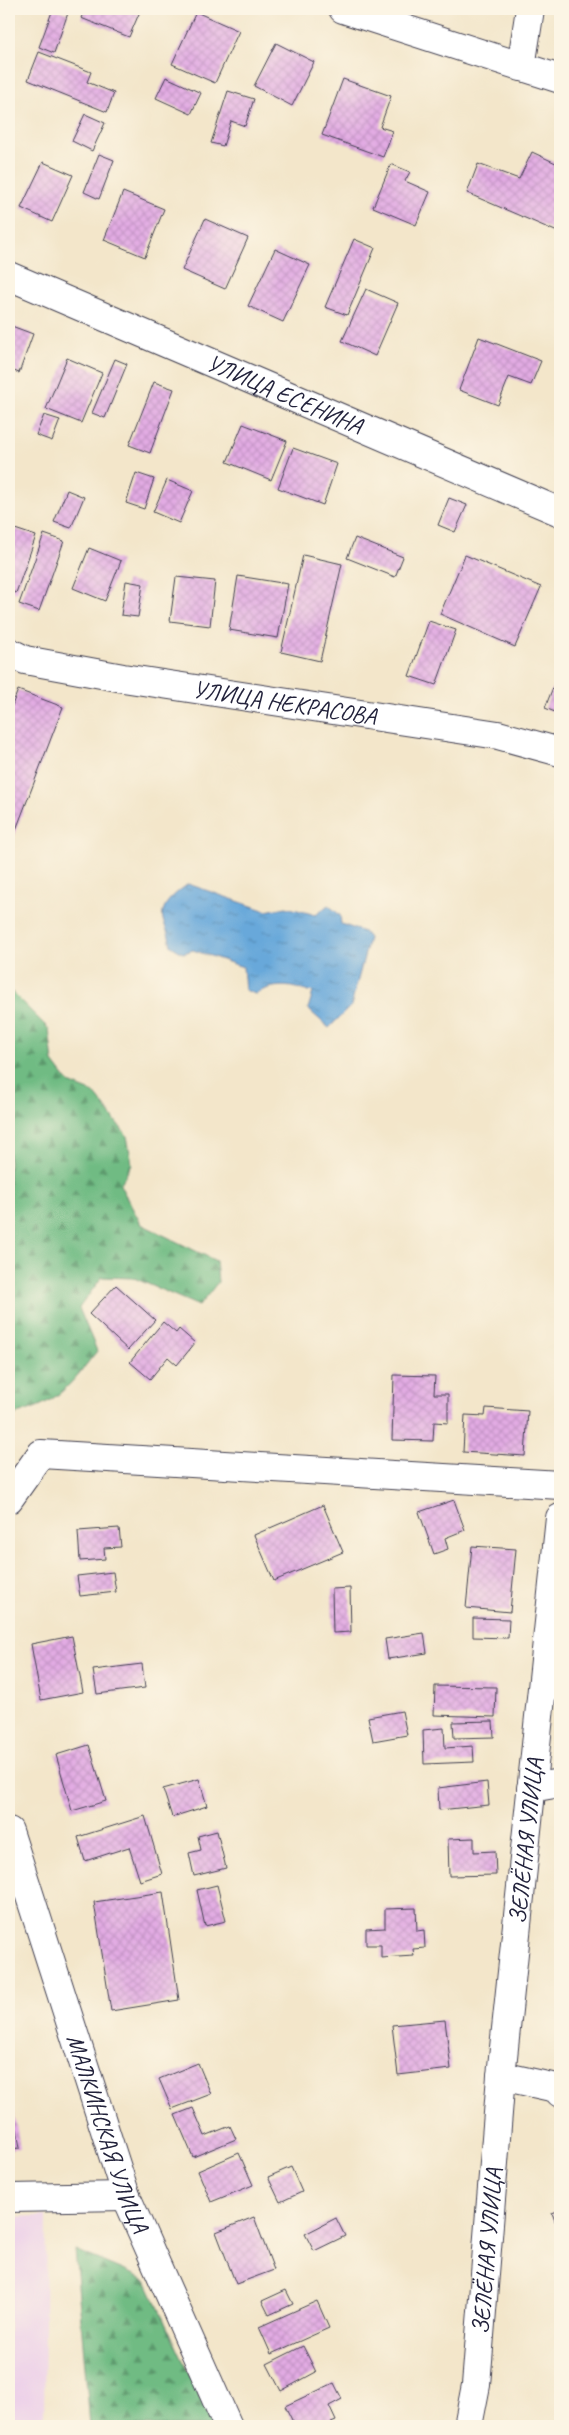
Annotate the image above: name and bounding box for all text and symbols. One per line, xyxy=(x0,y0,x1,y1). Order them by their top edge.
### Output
street label: УЛИЦА ЕСЕНИНА xyxy=(202,348,368,441)
street label: УЛИЦА НЕКРАСОВА xyxy=(191,674,379,731)
street label: ЗЕЛЁНАЯ УЛИЦА xyxy=(502,1756,550,1925)
street label: МАЛКИНСКАЯ УЛИЦА xyxy=(60,2030,156,2238)
street label: ЗЕЛЁНАЯ УЛИЦА xyxy=(465,2166,509,2335)

